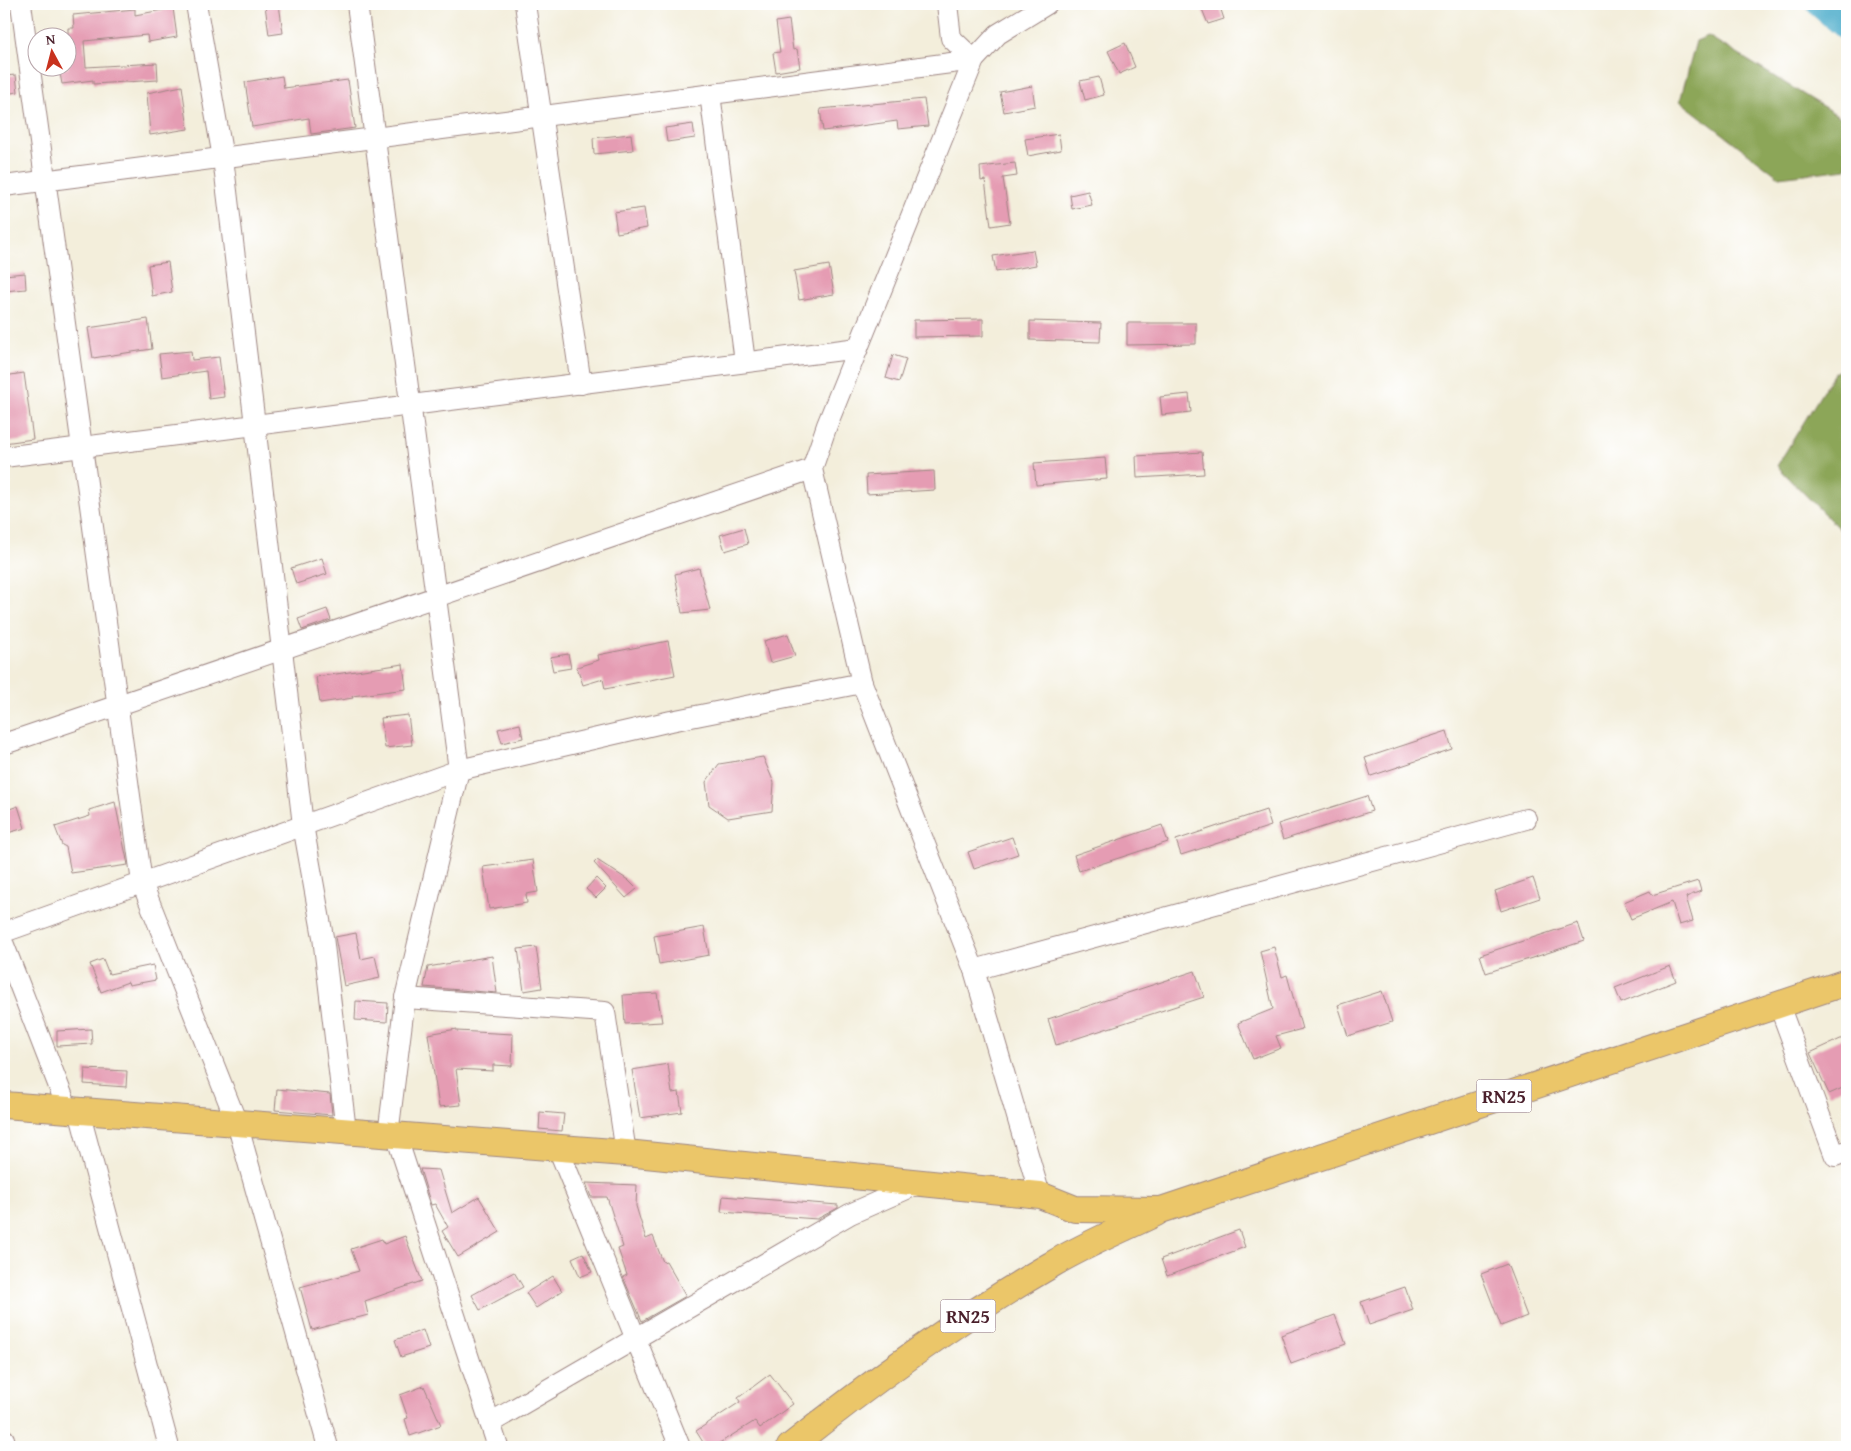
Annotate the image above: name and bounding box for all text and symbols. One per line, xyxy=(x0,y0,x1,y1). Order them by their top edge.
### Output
north arrow xyxy=(28,28,78,78)
text: N xyxy=(45,29,57,50)
road number: RN25 xyxy=(1476,1080,1532,1112)
road number: RN25 xyxy=(940,1300,996,1332)

